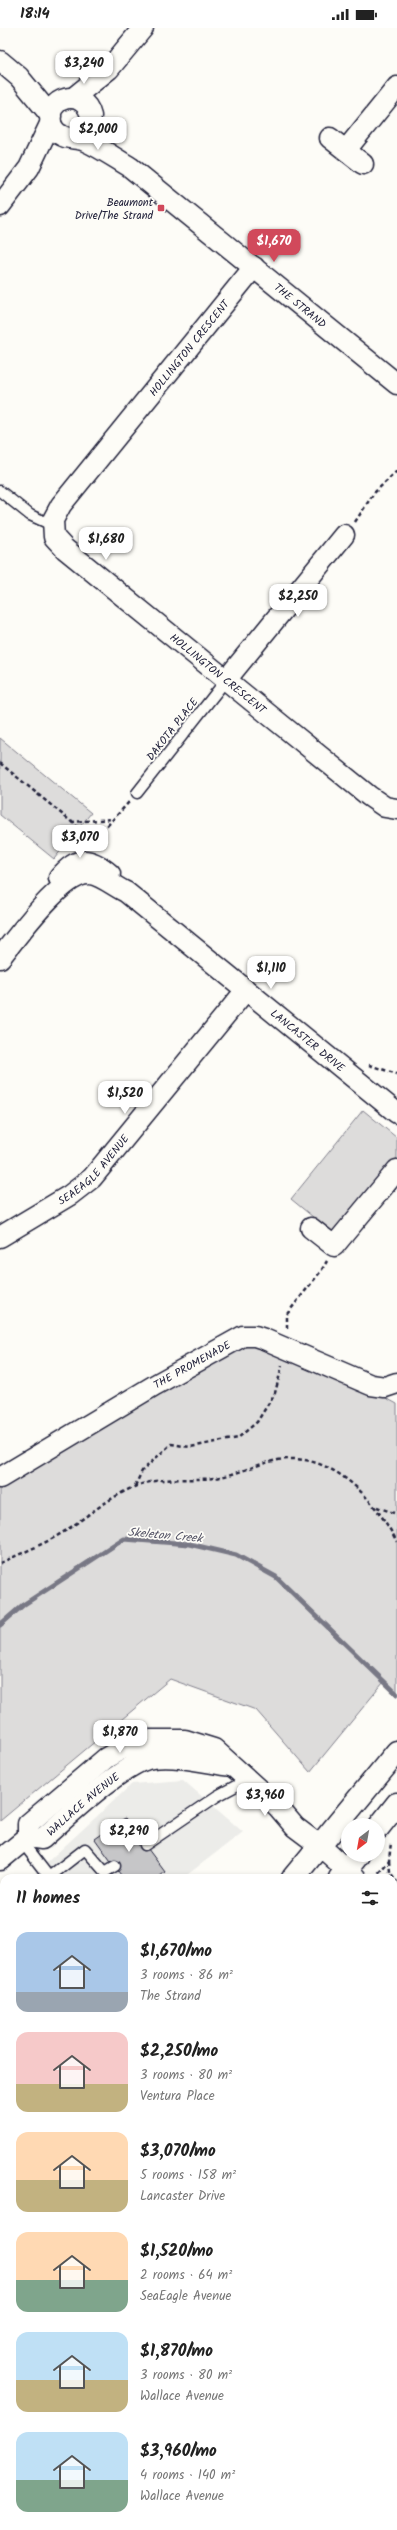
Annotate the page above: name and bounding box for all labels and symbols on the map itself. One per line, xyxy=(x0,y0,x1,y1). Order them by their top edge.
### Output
pin: $3,240 xyxy=(51,51,117,85)
pin: $2,000 xyxy=(65,117,131,151)
place label: Beaumont Drive/The Strand xyxy=(75,194,154,225)
marker: Beaumont Drive/The Strand xyxy=(156,203,166,213)
pin: $1,670 xyxy=(241,229,307,263)
street label: THE STRAND xyxy=(269,279,330,333)
street label: HOLLINGTON CRESCENT xyxy=(145,296,235,401)
pin: $1,680 xyxy=(73,527,139,561)
pin: $2,250 xyxy=(265,584,331,618)
street label: HOLLINGTON CRESCENT xyxy=(165,629,271,720)
street label: DAKOTA PLACE xyxy=(142,694,204,765)
pin: $3,070 xyxy=(47,825,113,859)
pin: $1,110 xyxy=(238,956,304,990)
street label: LANCASTER DRIVE xyxy=(266,1005,349,1077)
pin: $1,520 xyxy=(92,1081,158,1115)
street label: SEAEAGLE AVENUE xyxy=(55,1131,134,1210)
street label: THE PROMENADE xyxy=(150,1336,235,1394)
water label: Skeleton Creek xyxy=(127,1523,205,1548)
pin: $1,870 xyxy=(87,1720,153,1754)
street label: WALLACE AVENUE xyxy=(43,1768,124,1841)
pin: $3,960 xyxy=(232,1783,298,1817)
north arrow xyxy=(341,1818,385,1862)
pin: $2,290 xyxy=(96,1819,162,1853)

